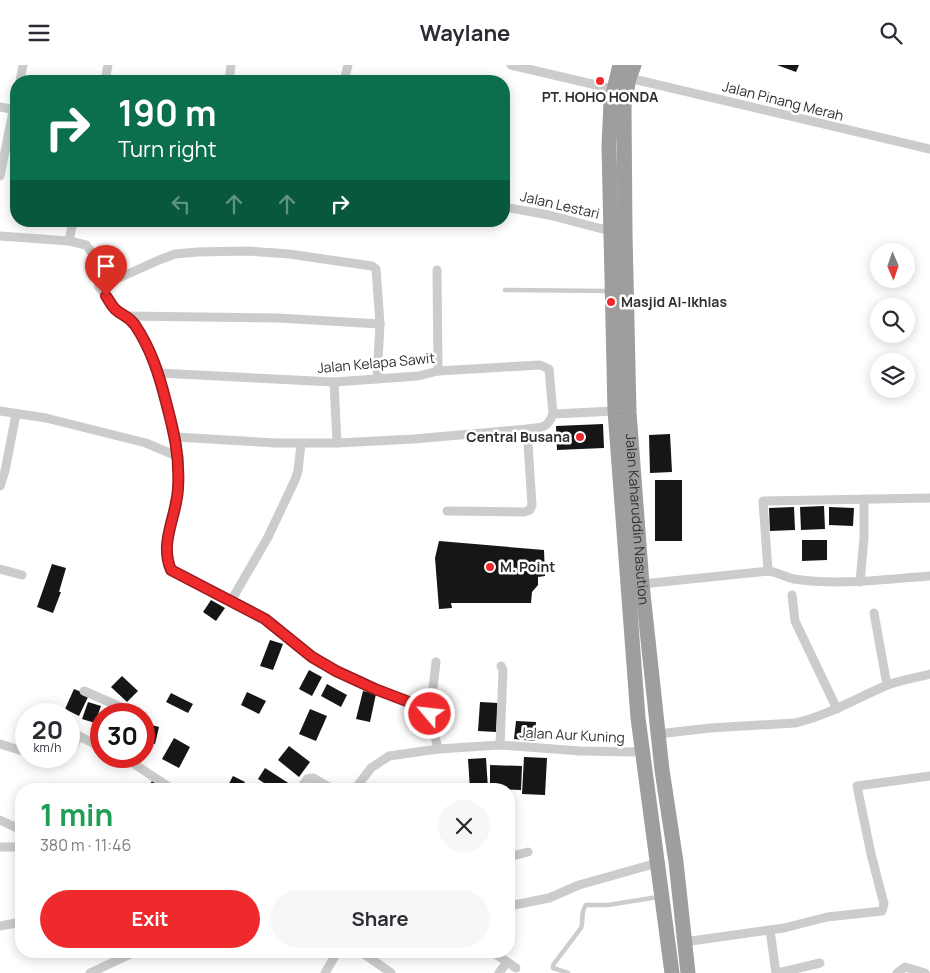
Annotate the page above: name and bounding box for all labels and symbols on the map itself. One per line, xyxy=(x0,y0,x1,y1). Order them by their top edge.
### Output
marker: PT. HOHO HONDA xyxy=(594,75,606,87)
street label: Jalan Pinang Merah xyxy=(720,76,846,125)
place label: PT. HOHO HONDA xyxy=(542,87,659,106)
street label: Jalan Lestari xyxy=(519,186,602,223)
north arrow xyxy=(870,243,915,287)
pin xyxy=(85,245,127,296)
place label: Masjid Al-Ikhlas xyxy=(621,292,727,311)
marker: Masjid Al-Ikhlas xyxy=(605,296,617,308)
street label: Jalan Kelapa Sawit xyxy=(316,348,436,377)
place label: Central Busana xyxy=(466,427,570,446)
marker: Central Busana xyxy=(574,431,586,443)
street label: Jalan Kaharuddin Nasution xyxy=(622,433,654,606)
place label: M. Point xyxy=(500,557,555,576)
marker: M. Point xyxy=(484,561,496,573)
position arrow xyxy=(403,687,455,739)
speed limit sign: 30 xyxy=(90,703,155,768)
street label: Jalan Aur Kuning xyxy=(519,722,625,747)

